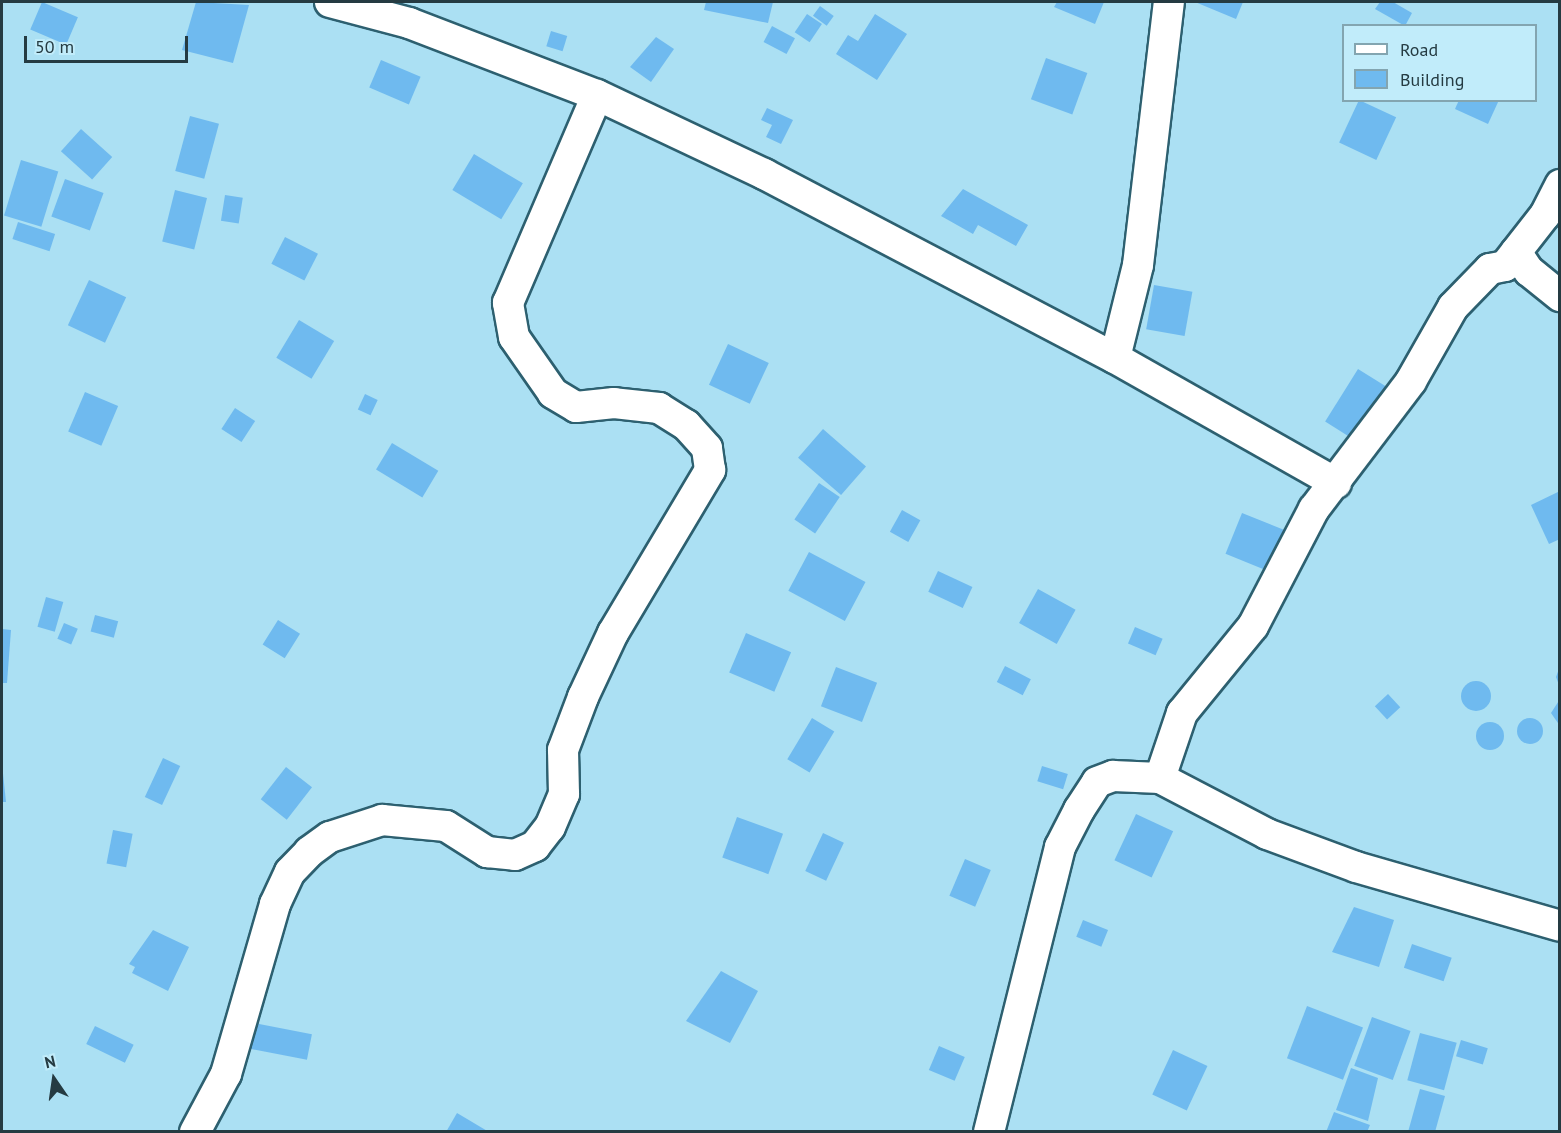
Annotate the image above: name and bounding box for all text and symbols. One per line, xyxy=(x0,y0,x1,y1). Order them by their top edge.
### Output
scale bar xyxy=(27,24,190,62)
legend xyxy=(1342,24,1537,102)
text: 50 m xyxy=(35,35,74,58)
text: Road xyxy=(1400,38,1438,61)
text: Building xyxy=(1400,68,1464,91)
north arrow xyxy=(24,1049,84,1109)
text: N xyxy=(43,1051,57,1072)

